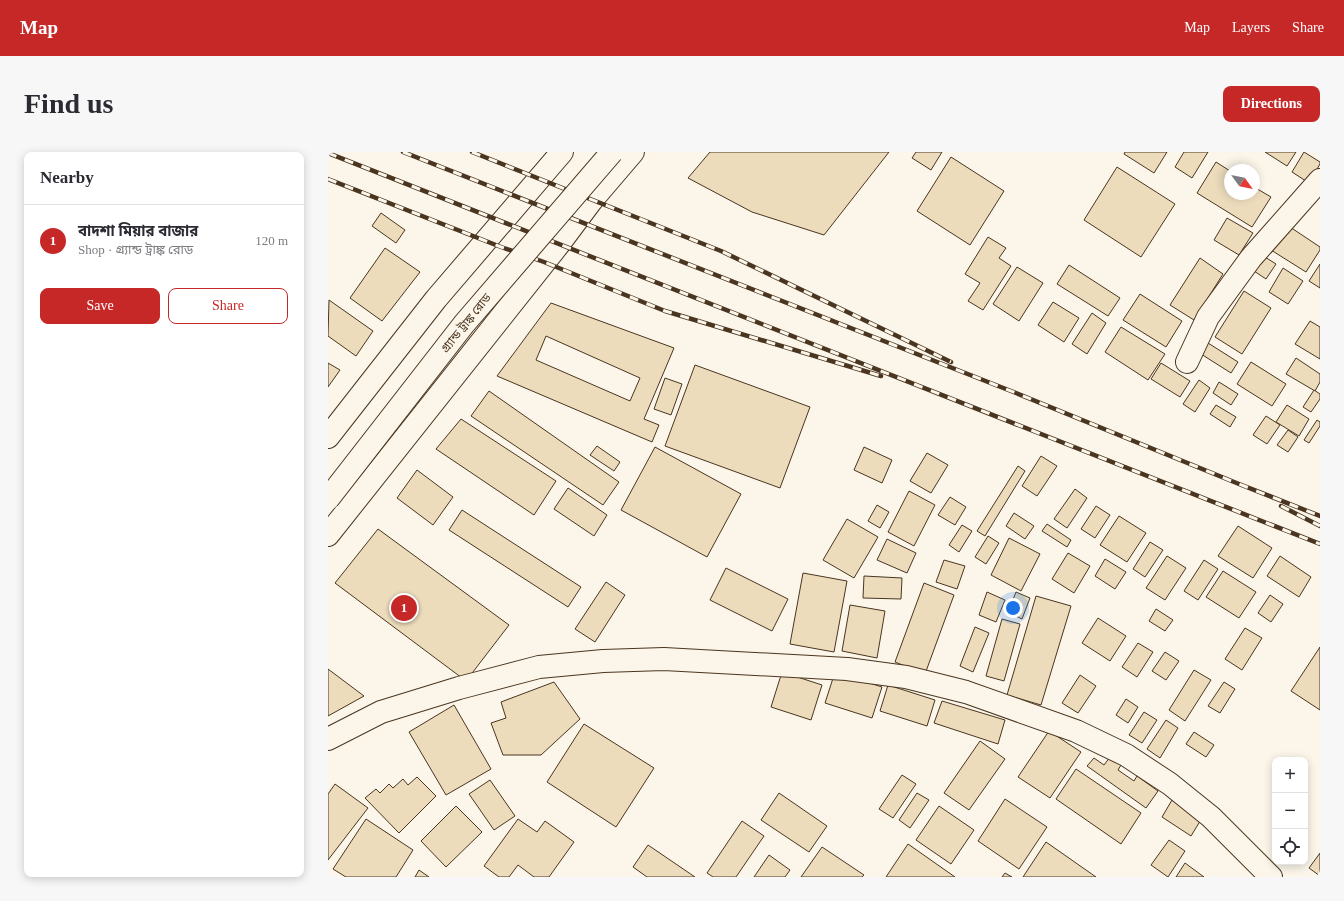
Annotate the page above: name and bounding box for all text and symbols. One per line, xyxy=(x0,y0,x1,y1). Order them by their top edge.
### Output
text: Map xyxy=(20,17,58,38)
text: Map xyxy=(1184,20,1210,35)
text: Layers xyxy=(1232,20,1270,35)
text: Share xyxy=(1292,20,1324,35)
button: Directions xyxy=(1223,86,1320,122)
text: Find us xyxy=(24,88,114,119)
north arrow xyxy=(1224,164,1260,200)
text: Nearby xyxy=(40,168,94,187)
text: বাদশা মিয়ার বাজার xyxy=(78,223,198,239)
text: 1 xyxy=(50,233,56,248)
text: 120 m xyxy=(255,233,288,248)
text: Shop · গ্র্যান্ড ট্রাঙ্ক রোড xyxy=(78,242,193,257)
button: Save xyxy=(40,288,160,324)
button: Share xyxy=(168,288,288,324)
street label: গ্র্যান্ড ট্রাঙ্ক রোড xyxy=(437,290,494,355)
pin: 1 xyxy=(391,593,417,623)
your location xyxy=(1003,598,1023,618)
map controls xyxy=(1272,757,1308,865)
button: + xyxy=(1272,757,1308,793)
button: − xyxy=(1272,793,1308,829)
button: locate xyxy=(1272,829,1308,865)

